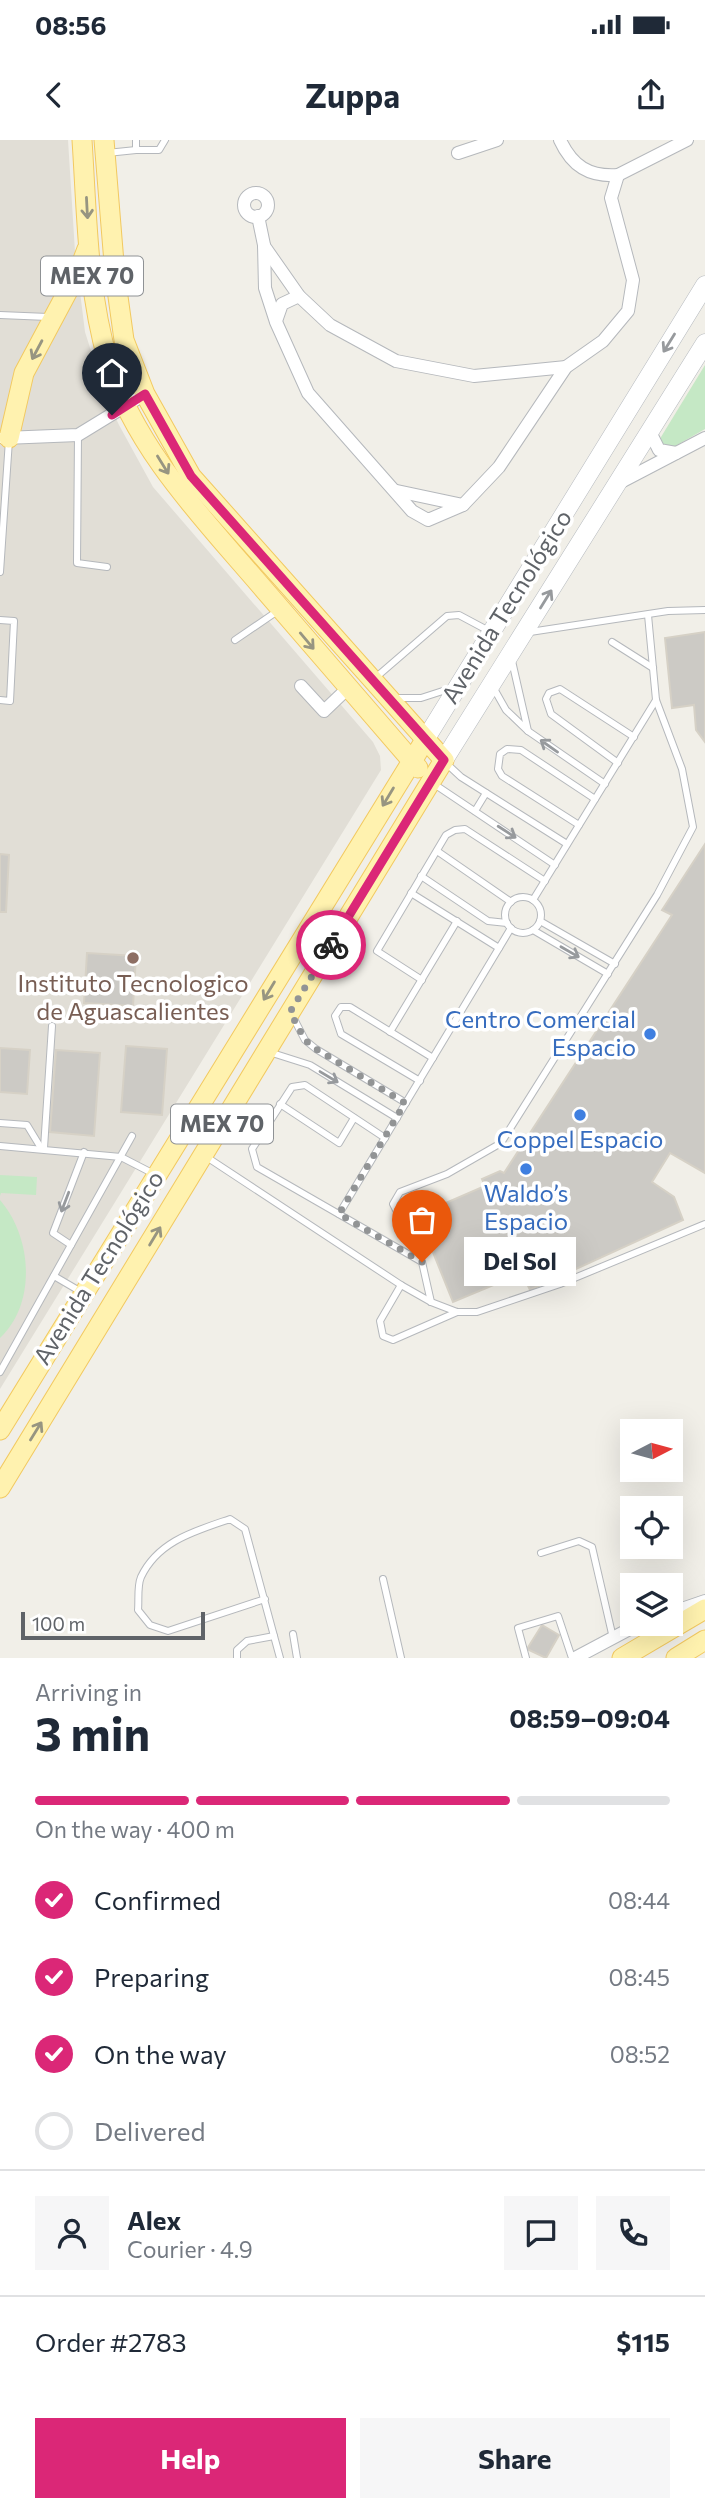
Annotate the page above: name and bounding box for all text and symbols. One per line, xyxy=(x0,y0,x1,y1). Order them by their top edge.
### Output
text: 08:56 xyxy=(35,9,106,40)
text: Zuppa xyxy=(305,75,400,115)
icon: back xyxy=(35,76,73,114)
icon: share xyxy=(632,76,670,114)
one-way arrow xyxy=(80,196,93,219)
road number: MEX 70 xyxy=(41,256,143,295)
one-way arrow xyxy=(662,332,676,352)
one-way arrow xyxy=(29,339,43,359)
pin xyxy=(82,343,142,415)
icon: home xyxy=(93,354,131,392)
one-way arrow xyxy=(157,455,171,475)
street label: Avenida Tecnológico xyxy=(434,504,577,708)
one-way arrow xyxy=(539,590,554,609)
one-way arrow xyxy=(300,631,315,649)
one-way arrow xyxy=(540,739,559,753)
one-way arrow xyxy=(380,786,394,806)
one-way arrow xyxy=(497,824,516,839)
courier xyxy=(296,910,366,980)
icon: bike xyxy=(312,926,350,964)
one-way arrow xyxy=(560,945,580,959)
marker: Instituto Tecnologico de Aguascalientes xyxy=(125,950,141,966)
place label: Instituto Tecnologico de Aguascalientes xyxy=(17,968,249,1025)
one-way arrow xyxy=(262,980,276,1000)
place label: Centro Comercial Espacio xyxy=(445,1004,636,1061)
marker: Centro Comercial Espacio xyxy=(642,1026,658,1042)
one-way arrow xyxy=(319,1070,339,1084)
road number: MEX 70 xyxy=(171,1105,273,1144)
marker: Coppel Espacio xyxy=(572,1107,588,1123)
place label: Coppel Espacio xyxy=(497,1124,663,1153)
marker: Waldo’s Espacio xyxy=(518,1161,534,1177)
street label: Avenida Tecnológico xyxy=(26,1165,169,1369)
place label: Waldo’s Espacio xyxy=(484,1178,568,1235)
pin xyxy=(392,1190,452,1262)
one-way arrow xyxy=(58,1191,70,1213)
icon: bag xyxy=(403,1201,441,1239)
one-way arrow xyxy=(148,1227,162,1247)
callout: Del Sol xyxy=(464,1238,576,1286)
text: Del Sol xyxy=(483,1247,557,1275)
north arrow xyxy=(620,1419,682,1482)
map controls xyxy=(620,1419,683,1636)
one-way arrow xyxy=(30,1421,44,1441)
button: locate xyxy=(620,1496,683,1559)
button: layers xyxy=(620,1573,683,1636)
scale bar xyxy=(21,1609,205,1641)
text: 100 m xyxy=(32,1612,85,1635)
text: Arriving in xyxy=(35,1678,142,1706)
text: 08:59–09:04 xyxy=(509,1702,670,1733)
text: 3 min xyxy=(35,1704,150,1760)
text: On the way · 400 m xyxy=(35,1815,235,1843)
icon: check xyxy=(35,1881,73,1919)
text: Confirmed xyxy=(94,1884,221,1915)
text: 08:44 xyxy=(608,1886,670,1914)
icon: check xyxy=(35,1958,73,1996)
text: Preparing xyxy=(94,1961,209,1992)
text: 08:45 xyxy=(609,1963,670,1991)
icon: check xyxy=(35,2035,73,2073)
text: On the way xyxy=(94,2038,227,2069)
text: 08:52 xyxy=(610,2040,670,2068)
text: Delivered xyxy=(94,2115,205,2146)
button: person xyxy=(35,2196,109,2270)
button: chat xyxy=(504,2196,578,2270)
button: phone xyxy=(596,2196,670,2270)
text: Alex xyxy=(127,2204,181,2235)
text: Courier · 4.9 xyxy=(127,2235,253,2263)
text: Order #2783 xyxy=(35,2326,187,2357)
text: $115 xyxy=(616,2326,670,2357)
button: Help xyxy=(35,2418,346,2498)
button: Share xyxy=(360,2418,670,2498)

